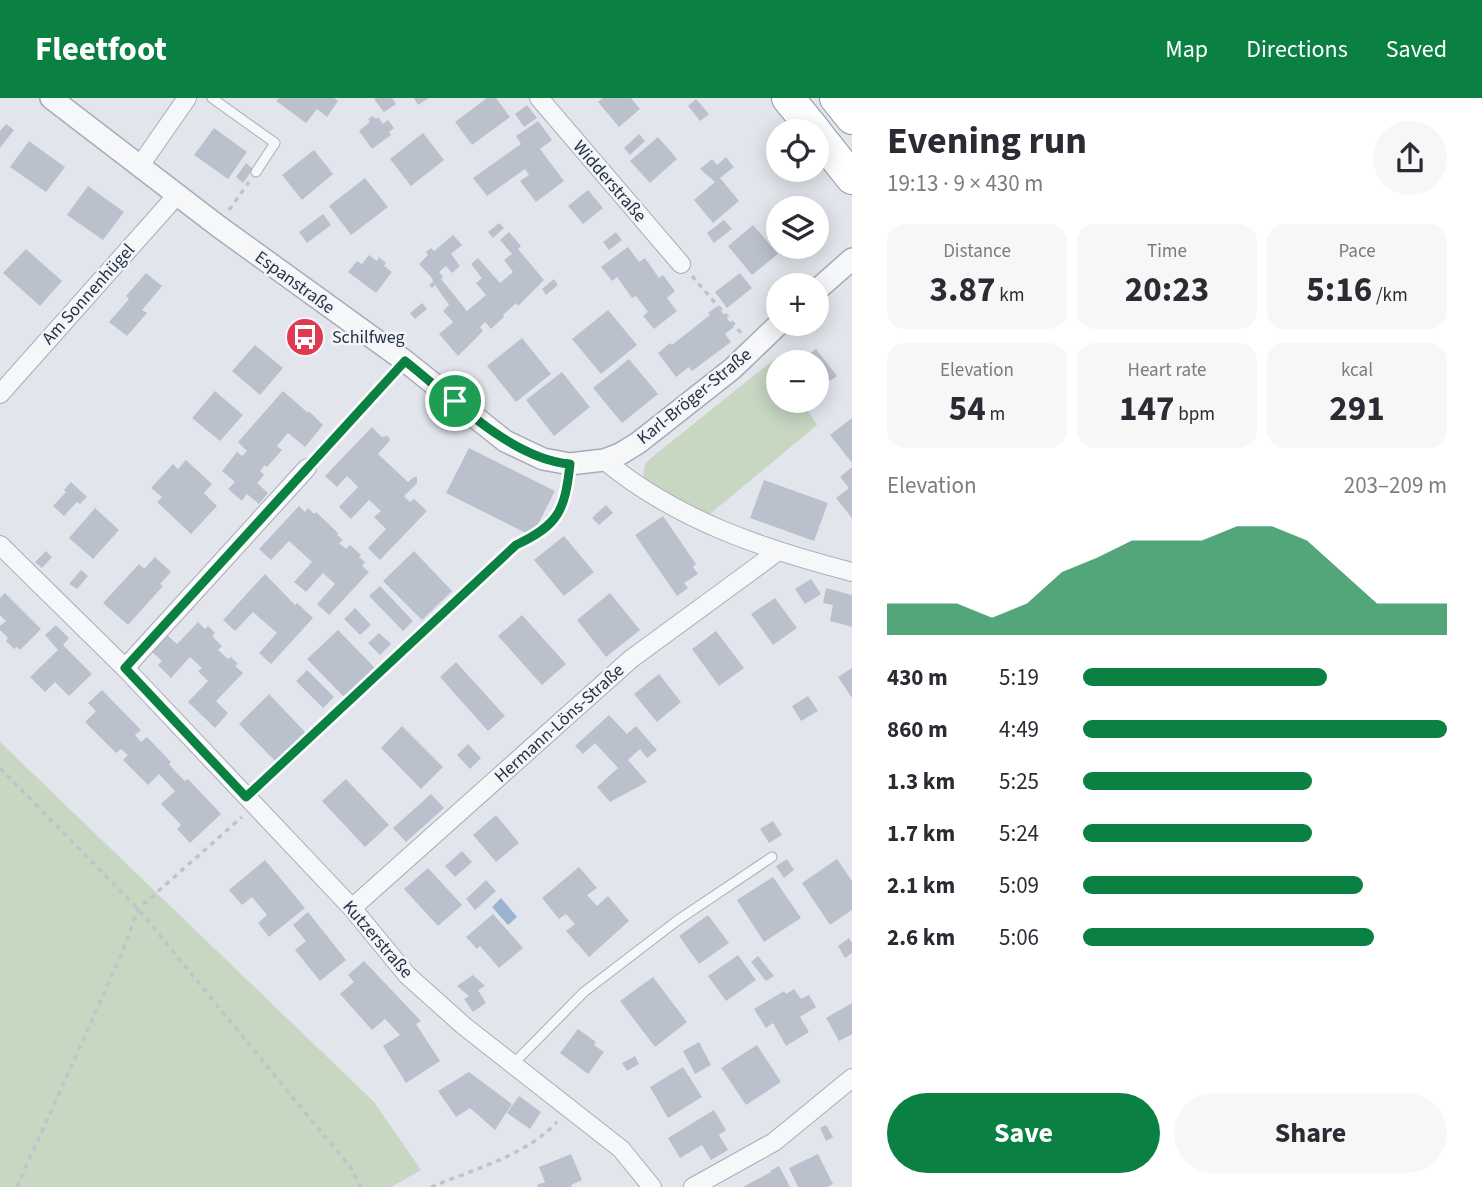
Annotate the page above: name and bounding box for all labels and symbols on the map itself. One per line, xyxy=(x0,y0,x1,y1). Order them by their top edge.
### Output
street label: Widderstraße xyxy=(567,135,652,228)
street label: Am Sonnenhügel xyxy=(36,238,141,350)
street label: Espanstraße xyxy=(250,245,340,320)
bus stop icon: Schilfweg xyxy=(284,316,326,358)
place label: Schilfweg xyxy=(332,325,405,350)
street label: Karl-Bröger-Straße xyxy=(632,342,757,450)
pin xyxy=(425,371,485,431)
street label: Hermann-Löns-Straße xyxy=(489,658,630,788)
street label: Kutzerstraße xyxy=(337,895,419,984)

